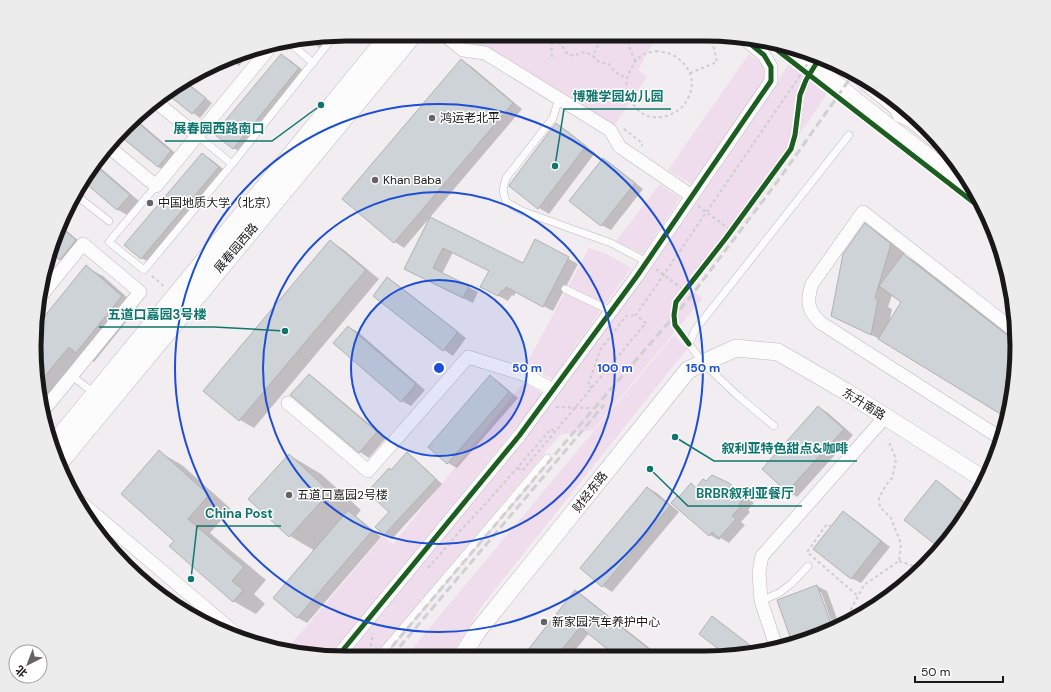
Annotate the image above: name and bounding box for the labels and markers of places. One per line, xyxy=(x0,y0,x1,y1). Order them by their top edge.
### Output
callout: 博雅学园幼儿园 xyxy=(564,84,671,109)
place label: 鸿运老北平 xyxy=(440,110,500,126)
marker: 鸿运老北平 xyxy=(427,113,437,123)
callout: 展春园西路南口 xyxy=(165,116,272,141)
place label: Khan Baba xyxy=(383,172,441,188)
marker: Khan Baba xyxy=(370,175,380,185)
place label: 中国地质大学（北京） xyxy=(158,195,278,211)
marker: 中国地质大学（北京） xyxy=(145,198,155,208)
callout: 五道口嘉园3号楼 xyxy=(99,302,214,327)
centre of rings xyxy=(432,361,446,375)
callout: 叙利亚特色甜点&咖啡 xyxy=(714,436,857,461)
callout: BRBR叙利亚餐厅 xyxy=(688,481,802,506)
place label: 五道口嘉园2号楼 xyxy=(297,487,388,503)
marker: 五道口嘉园2号楼 xyxy=(284,490,294,500)
callout: China Post xyxy=(197,501,281,526)
place label: 新家园汽车养护中心 xyxy=(552,614,660,630)
marker: 新家园汽车养护中心 xyxy=(539,617,549,627)

